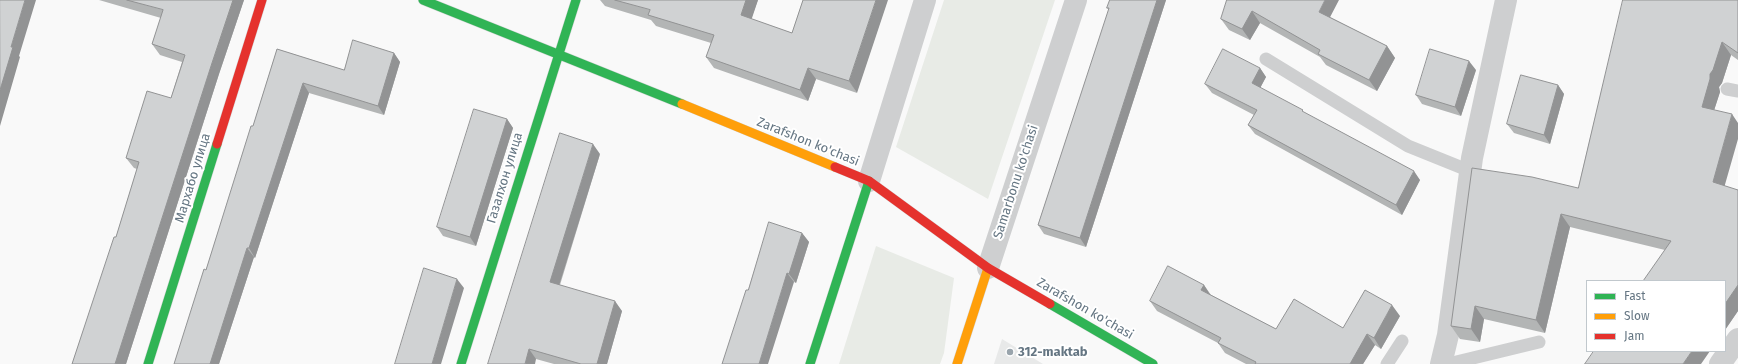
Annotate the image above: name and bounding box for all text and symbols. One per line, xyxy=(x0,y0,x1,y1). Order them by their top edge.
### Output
street label: Zarafshon ko'chasi xyxy=(754,114,862,170)
street label: Samarbonu ko'chasi xyxy=(990,123,1042,241)
street label: Мархабо улица xyxy=(172,131,214,225)
street label: Газалхон улица xyxy=(484,131,526,225)
street label: Zarafshon ko'chasi xyxy=(1034,275,1136,343)
legend xyxy=(1586,280,1726,352)
text: Fast xyxy=(1624,289,1646,303)
text: Slow xyxy=(1624,309,1650,323)
text: Jam xyxy=(1624,329,1644,343)
place label: 312-maktab xyxy=(1018,344,1088,360)
marker: 312-maktab xyxy=(1005,347,1015,357)

